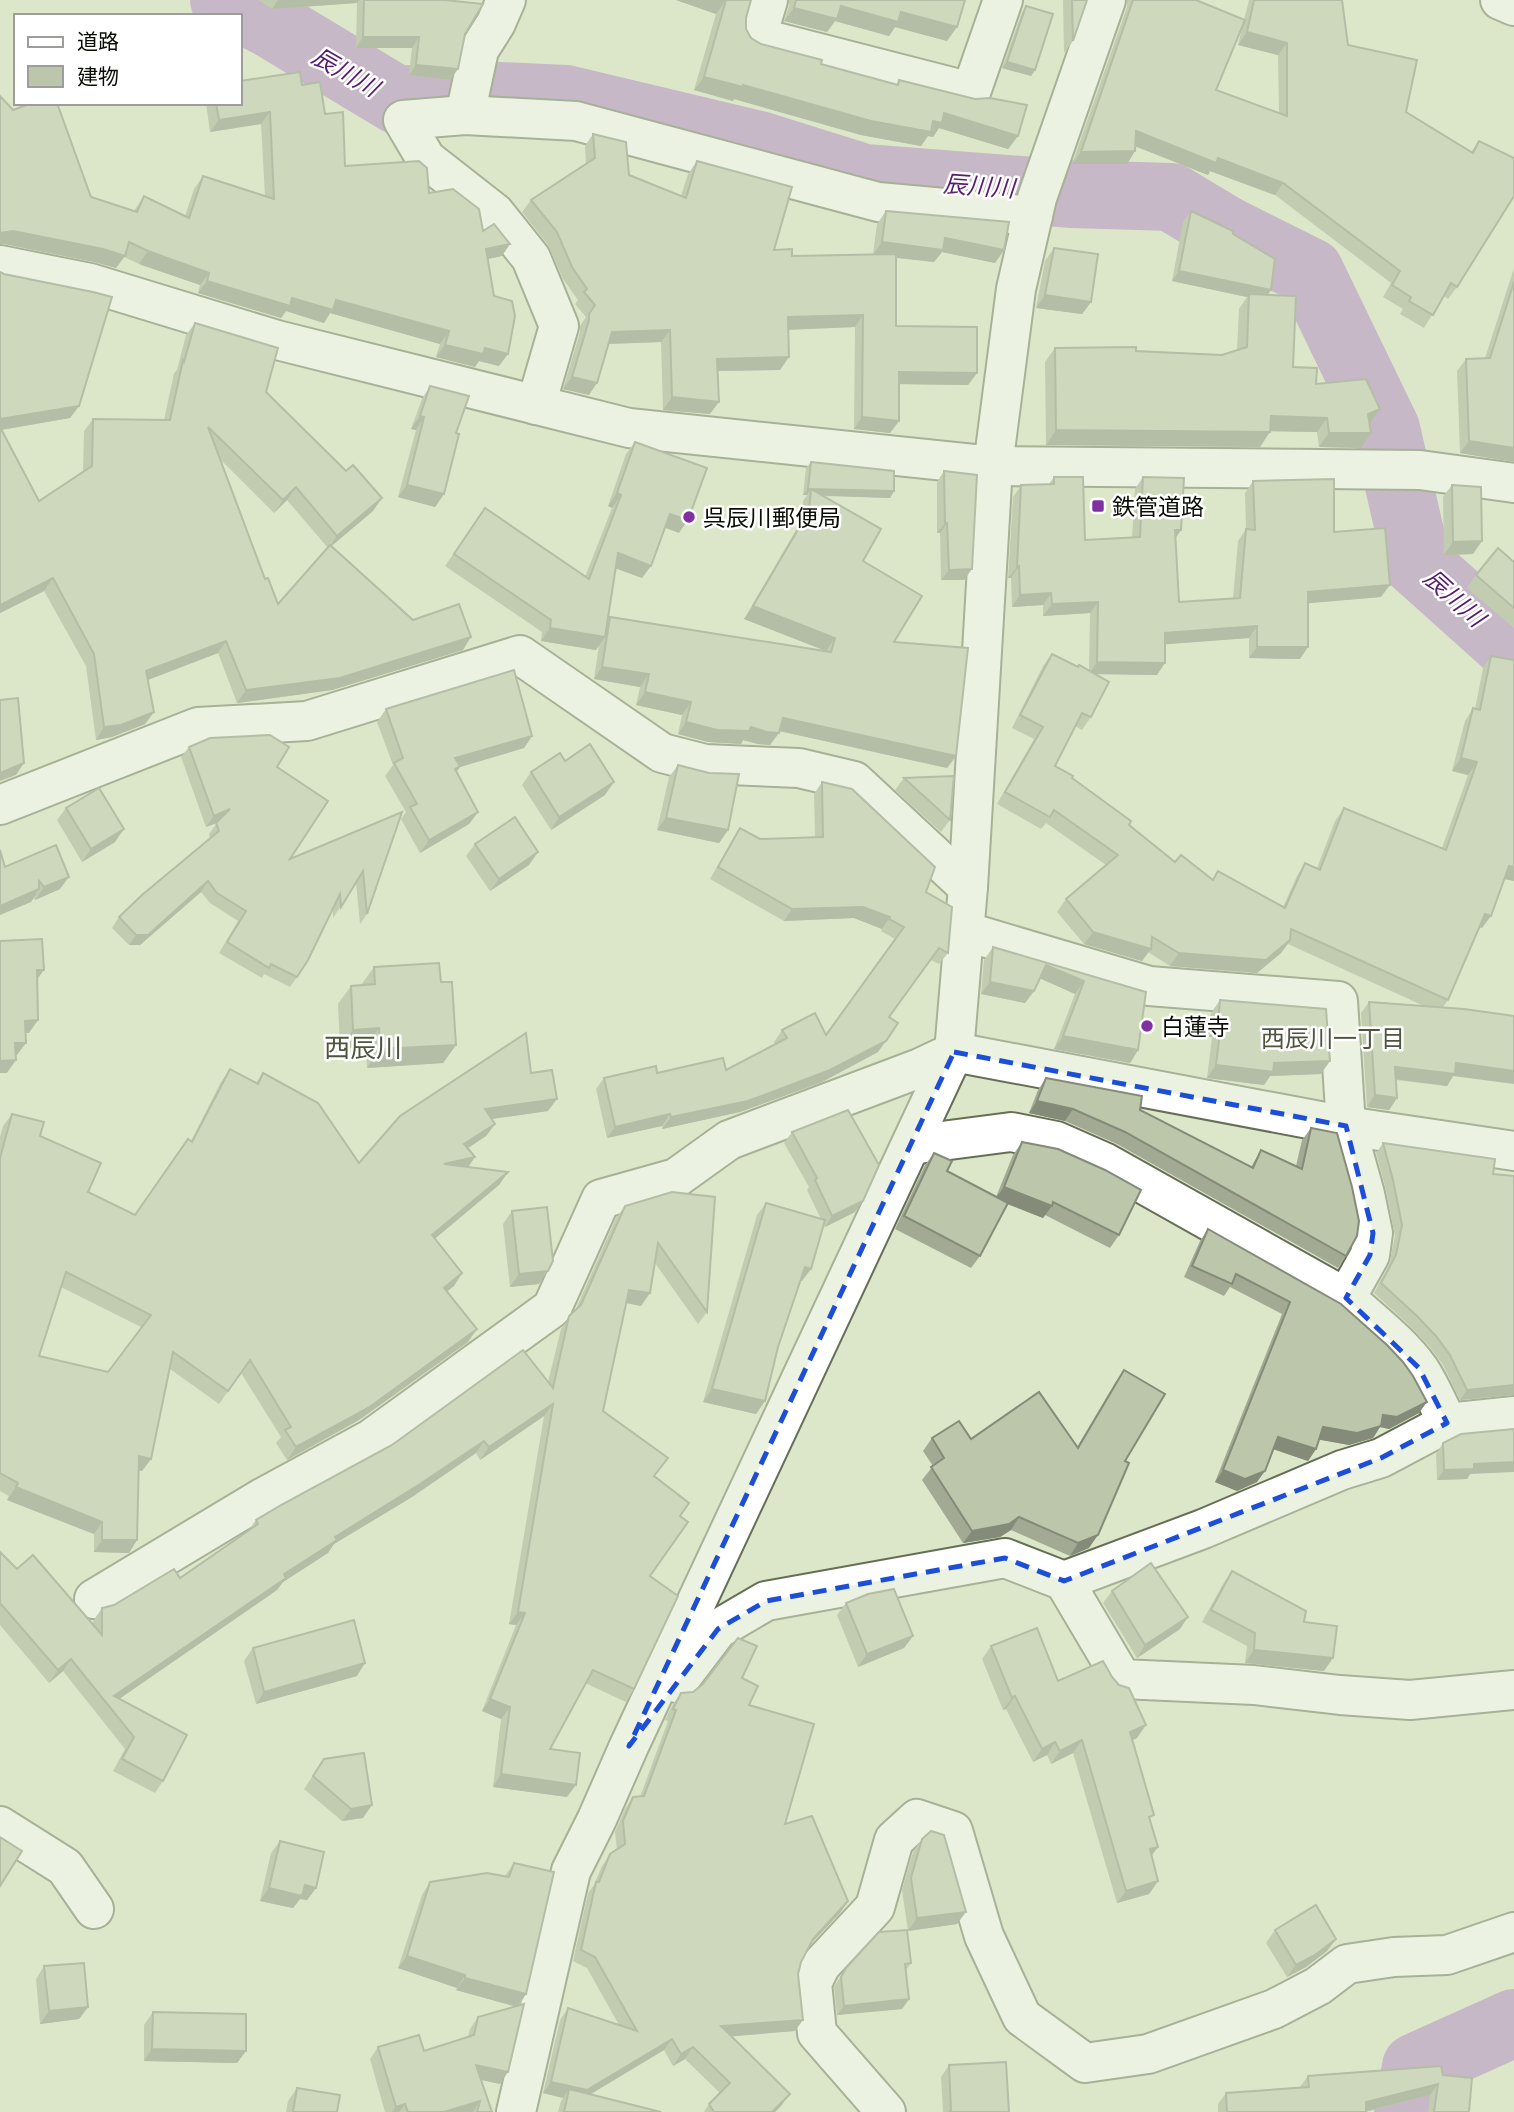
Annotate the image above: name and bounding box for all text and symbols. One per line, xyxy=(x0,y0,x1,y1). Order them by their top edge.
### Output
legend xyxy=(14,14,242,105)
text: 道路 xyxy=(77,27,119,55)
water label: 辰川川 xyxy=(307,39,388,105)
text: 建物 xyxy=(77,62,119,90)
water label: 辰川川 xyxy=(942,166,1019,204)
place label: 鉄管道路 xyxy=(1112,490,1204,522)
marker: 鉄管道路 xyxy=(1090,498,1106,514)
place label: 呉辰川郵便局 xyxy=(703,501,841,533)
marker: 呉辰川郵便局 xyxy=(681,509,697,525)
water label: 辰川川 xyxy=(1417,561,1495,635)
place label: 白蓮寺 xyxy=(1161,1010,1230,1042)
marker: 白蓮寺 xyxy=(1139,1018,1155,1034)
district label: 西辰川一丁目 xyxy=(1261,1021,1405,1054)
district label: 西辰川 xyxy=(324,1029,402,1065)

